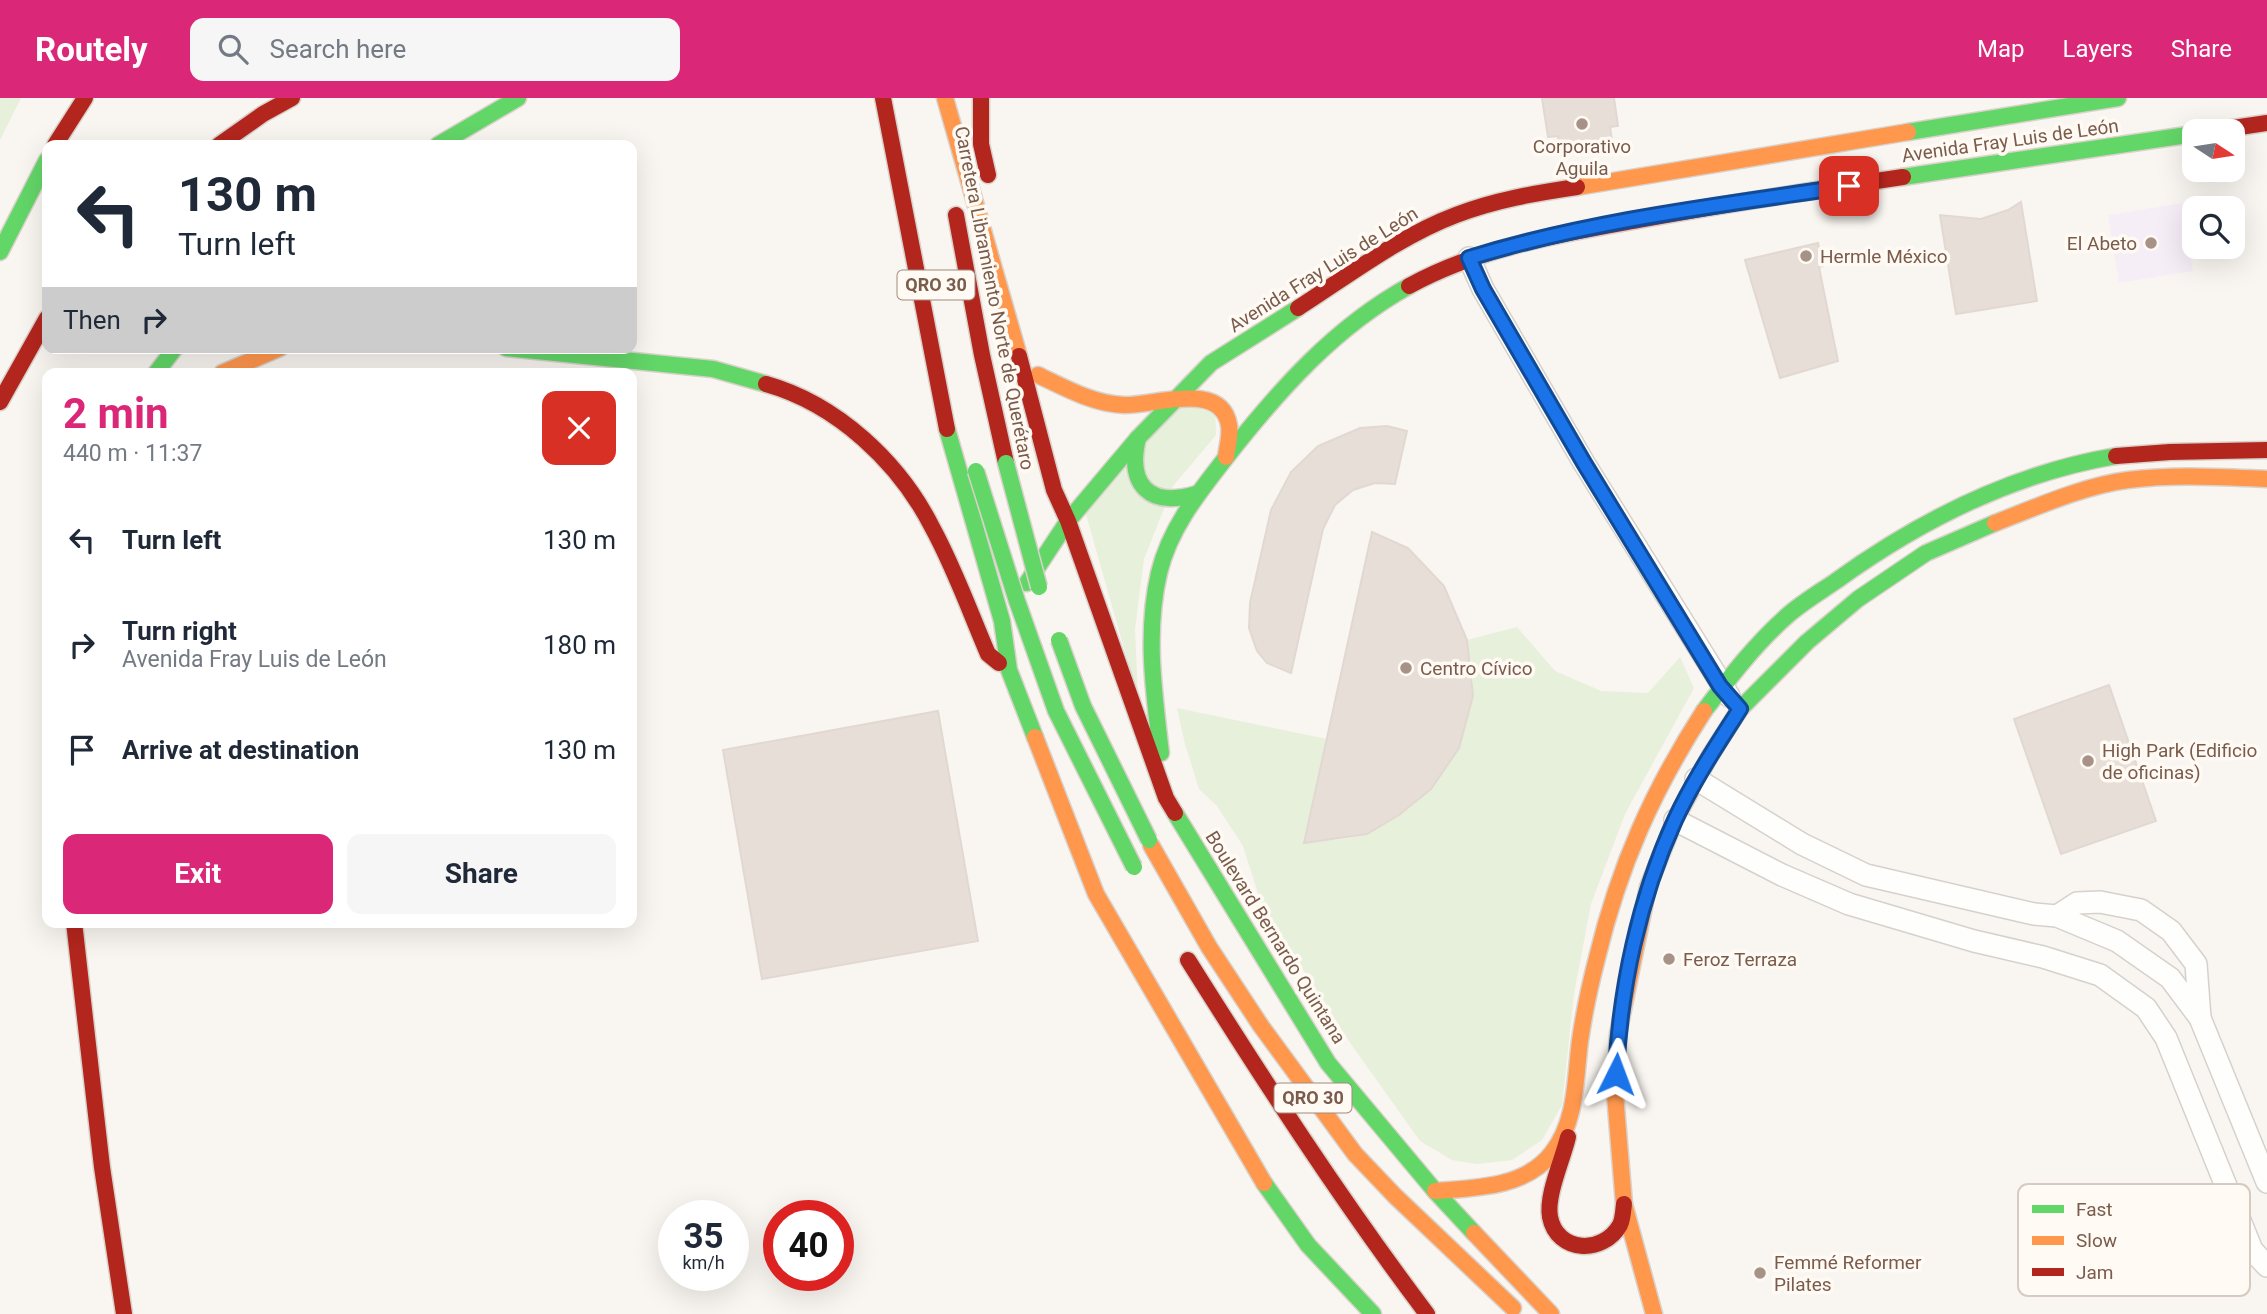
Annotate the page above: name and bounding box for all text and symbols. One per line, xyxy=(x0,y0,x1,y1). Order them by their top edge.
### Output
search box xyxy=(190,18,680,81)
text: Routely xyxy=(35,30,148,69)
icon: search xyxy=(214,30,252,68)
text: Search here xyxy=(270,34,406,64)
text: Map xyxy=(1977,35,2025,63)
text: Layers xyxy=(2063,35,2133,63)
text: Share xyxy=(2171,35,2232,63)
street label: Avenida Fray Luis de León xyxy=(1900,114,2120,167)
marker: Corporativo Aguila xyxy=(1574,116,1590,132)
north arrow xyxy=(2182,119,2245,182)
map controls xyxy=(2182,119,2245,259)
street label: Carretera Libramiento Norte de Querétaro xyxy=(950,124,1039,472)
place label: Corporativo Aguila xyxy=(1533,135,1631,180)
pin xyxy=(1819,156,1879,216)
text: 130 m xyxy=(178,166,317,223)
icon: arrive xyxy=(1830,167,1868,205)
icon: left xyxy=(63,168,154,259)
button: search xyxy=(2182,196,2245,259)
street label: Avenida Fray Luis de León xyxy=(1224,202,1422,337)
text: Turn left xyxy=(178,225,296,263)
place label: El Abeto xyxy=(2067,232,2137,255)
marker: El Abeto xyxy=(2143,235,2159,251)
place label: Hermle México xyxy=(1820,245,1948,268)
marker: Hermle México xyxy=(1798,248,1814,264)
road number: QRO 30 xyxy=(898,270,974,300)
icon: right xyxy=(135,301,173,339)
text: Then xyxy=(63,305,121,335)
text: 2 min xyxy=(63,389,169,438)
button: close xyxy=(542,391,616,465)
text: 440 m · 11:37 xyxy=(63,440,202,467)
icon: left xyxy=(63,521,101,559)
text: Turn left xyxy=(122,525,221,555)
text: 130 m xyxy=(543,525,616,555)
text: Turn right xyxy=(122,616,237,646)
icon: right xyxy=(63,626,101,664)
text: 180 m xyxy=(543,630,616,660)
text: Avenida Fray Luis de León xyxy=(122,646,387,673)
place label: Centro Cívico xyxy=(1420,657,1533,680)
marker: Centro Cívico xyxy=(1398,660,1414,676)
icon: arrive xyxy=(63,731,101,769)
text: Arrive at destination xyxy=(122,735,359,765)
text: 130 m xyxy=(543,735,616,765)
place label: High Park (Edificio de oficinas) xyxy=(2102,739,2257,784)
marker: High Park (Edificio de oficinas) xyxy=(2080,753,2096,769)
street label: Boulevard Bernardo Quintana xyxy=(1200,827,1351,1048)
button: Exit xyxy=(63,834,333,914)
button: Share xyxy=(347,834,616,914)
place label: Feroz Terraza xyxy=(1683,948,1797,971)
marker: Feroz Terraza xyxy=(1661,951,1677,967)
position arrow xyxy=(1579,1037,1653,1111)
road number: QRO 30 xyxy=(1274,1084,1352,1113)
legend xyxy=(2018,1184,2250,1296)
text: Fast xyxy=(2076,1198,2113,1221)
speed limit sign: 40 xyxy=(763,1200,854,1291)
text: 35 xyxy=(683,1216,724,1257)
text: Slow xyxy=(2076,1229,2117,1252)
place label: Femmé Reformer Pilates xyxy=(1774,1251,1922,1296)
text: km/h xyxy=(682,1252,725,1273)
text: Jam xyxy=(2076,1261,2113,1284)
marker: Femmé Reformer Pilates xyxy=(1752,1265,1768,1281)

